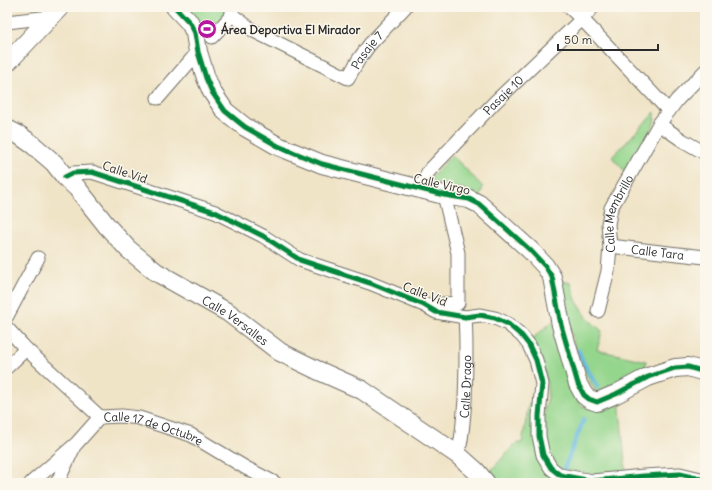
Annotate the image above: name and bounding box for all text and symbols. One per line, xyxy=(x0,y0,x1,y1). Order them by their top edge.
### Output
sports icon: Área Deportiva El Mirador xyxy=(196,18,218,40)
place label: Área Deportiva El Mirador xyxy=(221,22,360,38)
scale bar xyxy=(558,26,658,52)
street label: Pasaje 7 xyxy=(347,28,386,72)
text: 50 m xyxy=(564,32,593,47)
street label: Pasaje 10 xyxy=(479,72,526,118)
street label: Calle Vid xyxy=(101,158,149,186)
street label: Calle Virgo xyxy=(412,170,472,198)
street label: Calle Membrillo xyxy=(600,171,636,253)
street label: Calle Tara xyxy=(630,241,685,262)
street label: Calle Vid xyxy=(401,279,449,309)
street label: Calle Versalles xyxy=(199,292,272,348)
street label: Calle Drago xyxy=(456,355,474,419)
street label: Calle 17 de Octubre xyxy=(103,408,206,448)

